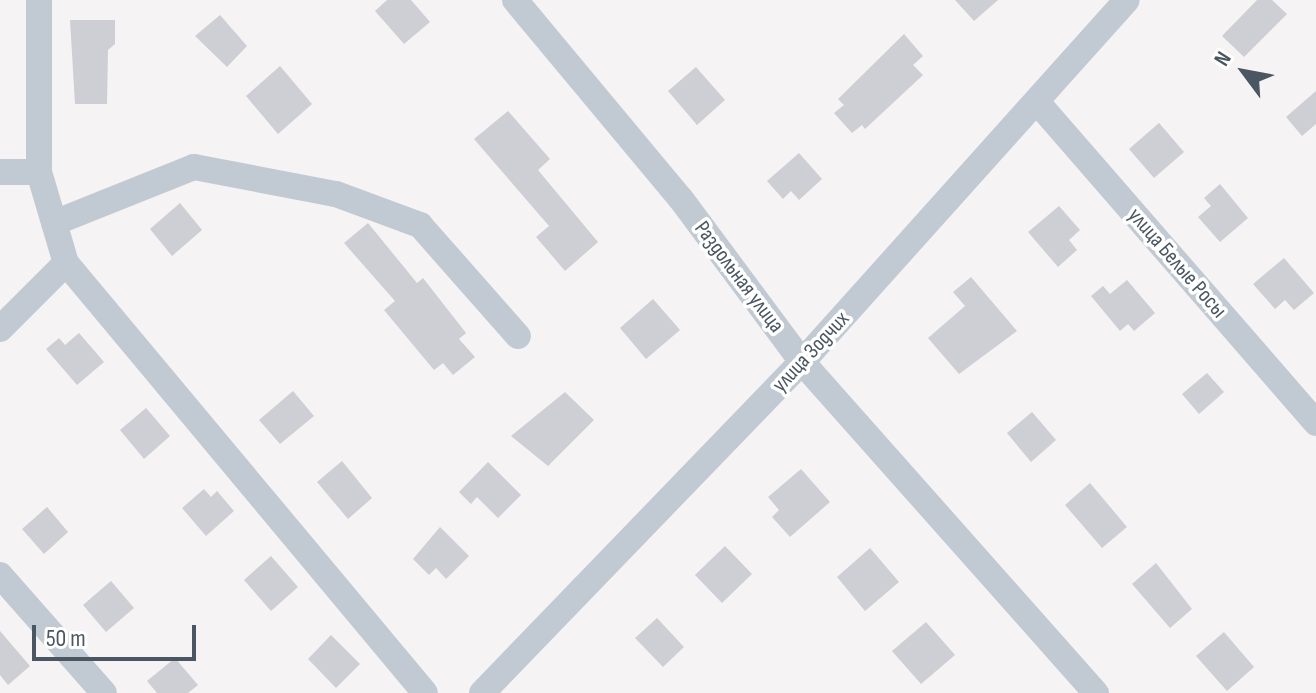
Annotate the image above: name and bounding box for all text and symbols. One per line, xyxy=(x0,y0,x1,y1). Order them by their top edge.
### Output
north arrow xyxy=(1204,32,1284,112)
text: N xyxy=(1209,47,1238,71)
street label: улица Белые Росы xyxy=(1122,203,1232,323)
street label: Раздольная улица xyxy=(689,216,789,338)
street label: улица Зодчих xyxy=(767,306,855,398)
scale bar xyxy=(36,609,200,659)
text: 50 m xyxy=(46,624,86,653)

